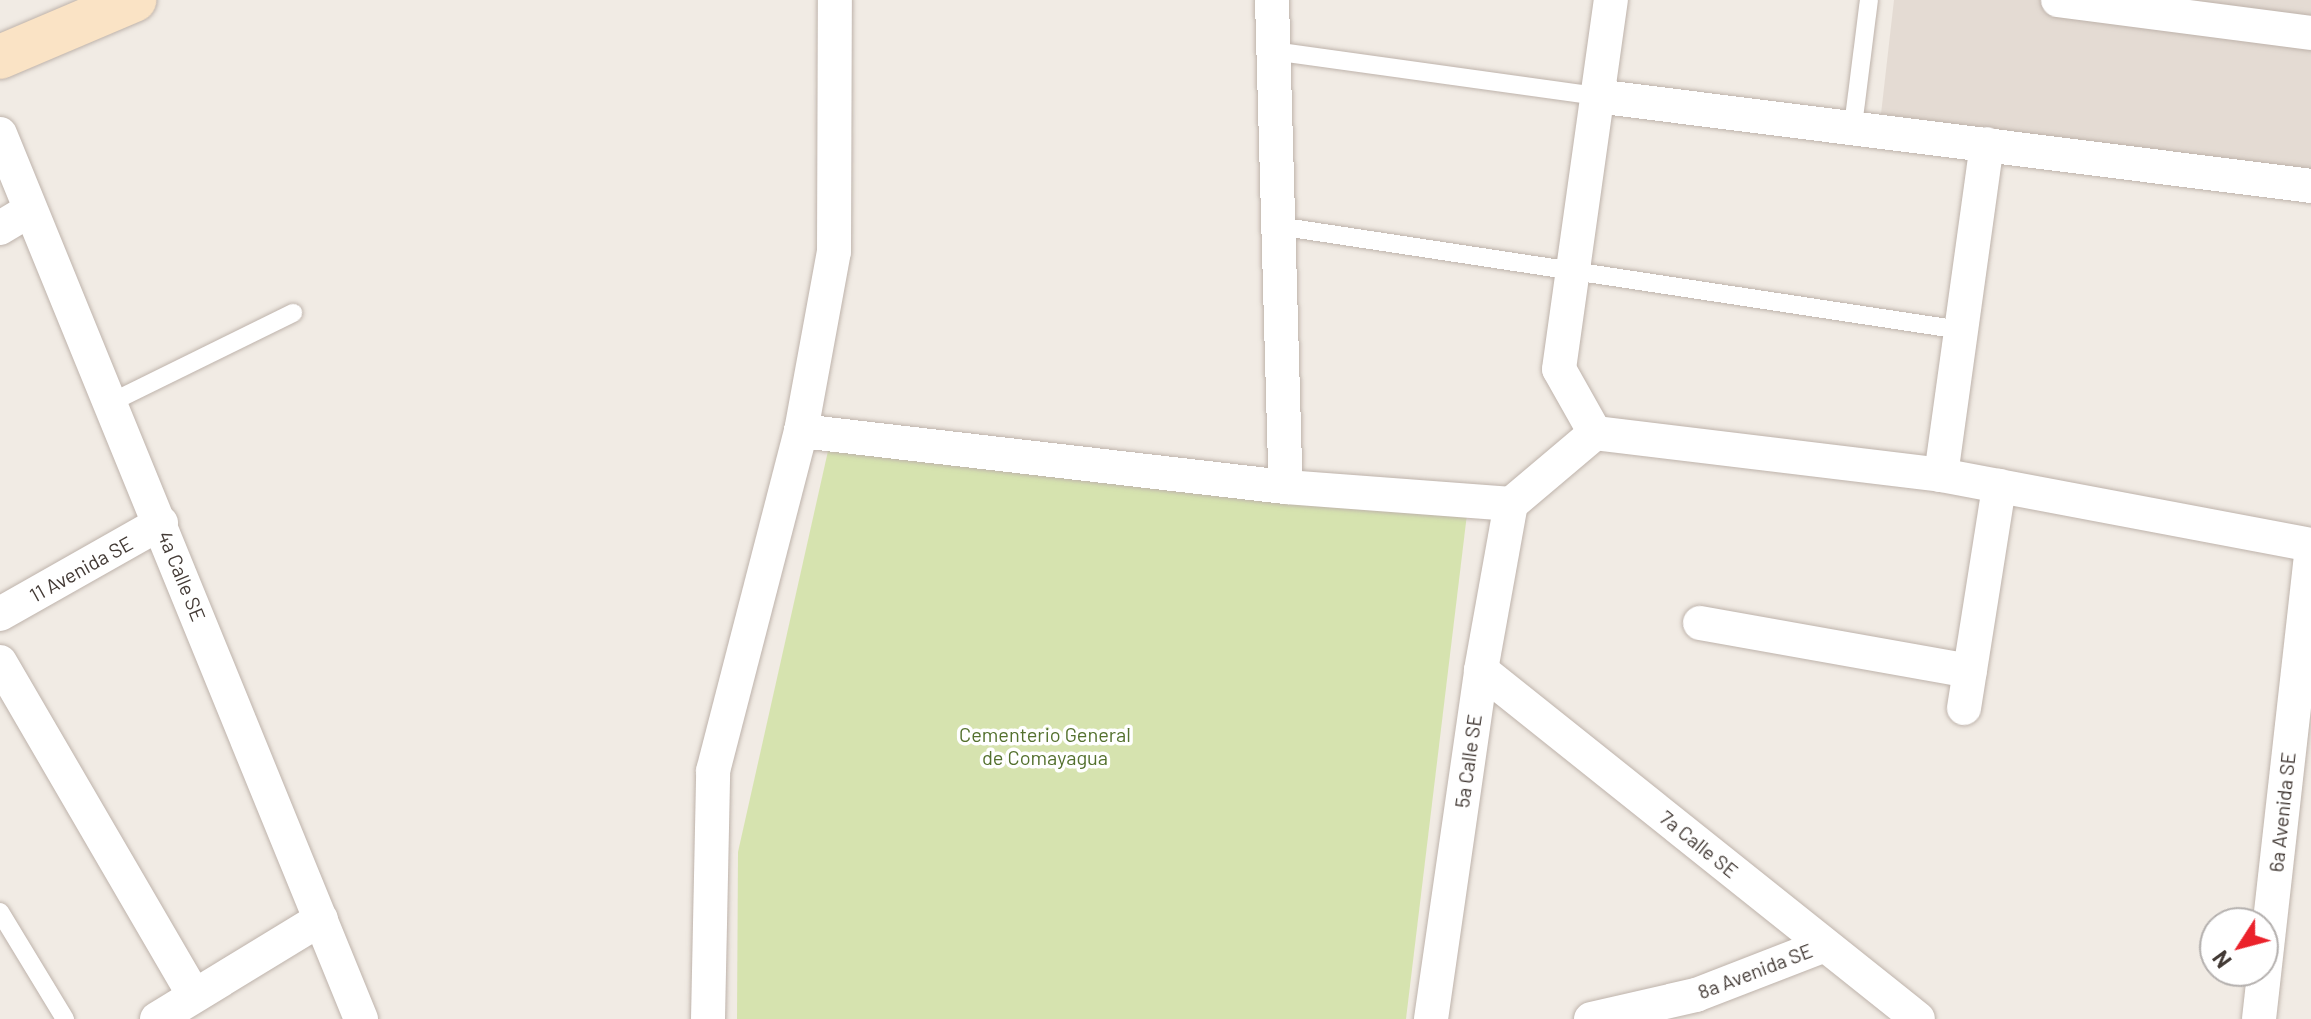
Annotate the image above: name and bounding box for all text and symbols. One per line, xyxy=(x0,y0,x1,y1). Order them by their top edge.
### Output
street label: 4a Calle SE xyxy=(153,527,211,625)
street label: 11 Avenida SE xyxy=(25,531,137,607)
street label: 5a Calle SE xyxy=(1450,713,1486,809)
park label: Cementerio General de Comayagua xyxy=(959,723,1131,770)
street label: 6a Avenida SE xyxy=(2264,751,2300,873)
street label: 7a Calle SE xyxy=(1655,805,1743,883)
north arrow xyxy=(2199,907,2279,987)
street label: 8a Avenida SE xyxy=(1694,938,1816,1004)
text: N xyxy=(2206,946,2236,974)

